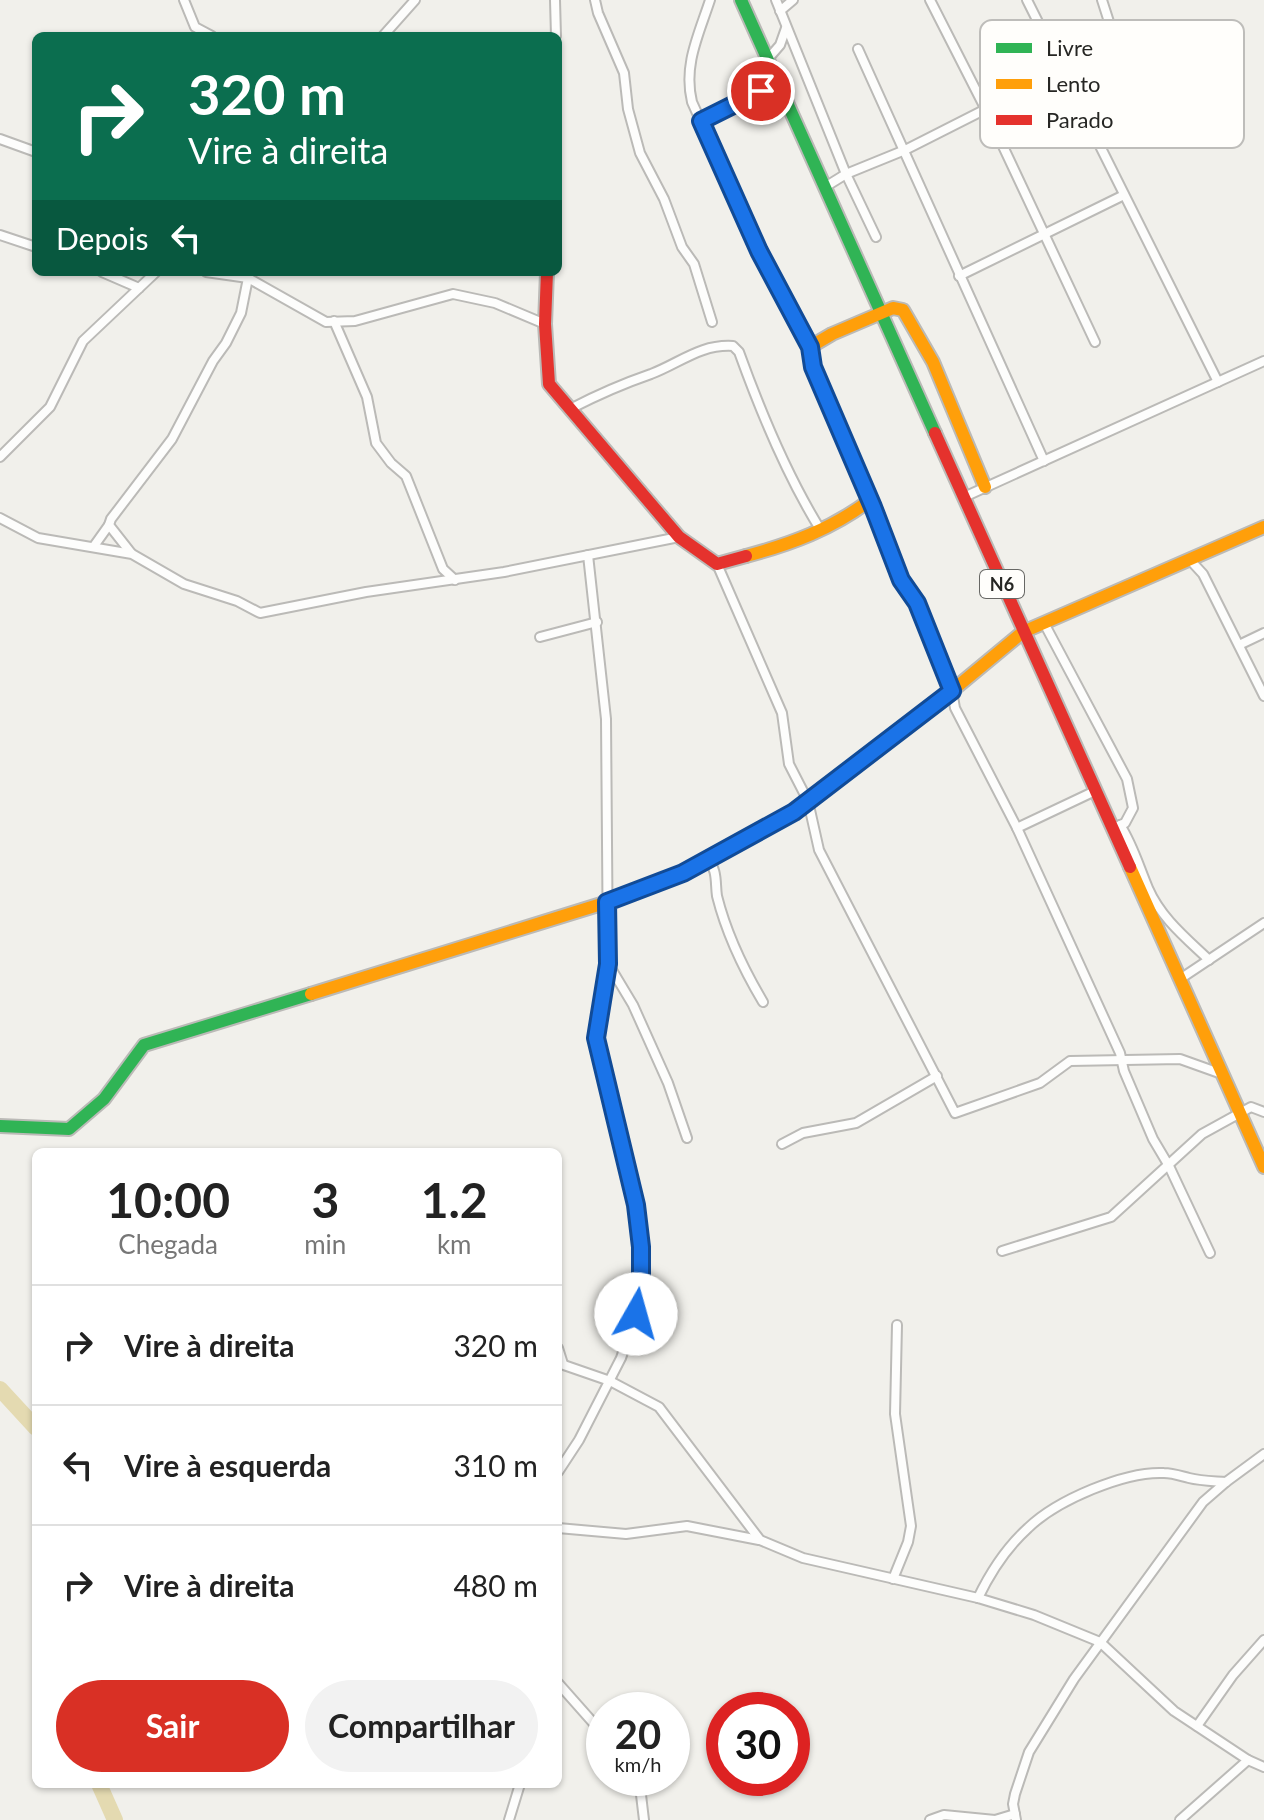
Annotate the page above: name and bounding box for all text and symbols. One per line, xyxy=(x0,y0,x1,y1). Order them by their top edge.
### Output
legend xyxy=(980,20,1244,148)
text: Livre xyxy=(1046,34,1093,61)
pin xyxy=(727,57,795,125)
text: 320 m xyxy=(188,60,346,127)
icon: right xyxy=(56,64,160,168)
icon: arrive xyxy=(739,69,783,113)
text: Lento xyxy=(1046,70,1101,97)
text: Parado xyxy=(1046,106,1113,133)
text: Vire à direita xyxy=(188,128,388,172)
icon: left xyxy=(164,216,208,260)
text: Depois xyxy=(56,220,148,256)
road number: N6 xyxy=(980,570,1024,598)
text: 10:00 xyxy=(106,1171,230,1228)
text: 3 xyxy=(311,1171,339,1228)
text: 1.2 xyxy=(421,1171,488,1228)
text: Chegada xyxy=(118,1228,218,1260)
text: min xyxy=(304,1228,346,1260)
text: km xyxy=(437,1228,471,1260)
position arrow xyxy=(594,1272,678,1356)
icon: right xyxy=(56,1323,100,1367)
text: Vire à direita xyxy=(124,1327,294,1363)
text: 320 m xyxy=(453,1327,538,1363)
icon: left xyxy=(56,1443,100,1487)
text: Vire à esquerda xyxy=(124,1447,331,1483)
text: 310 m xyxy=(453,1447,538,1483)
icon: right xyxy=(56,1563,100,1607)
text: Vire à direita xyxy=(124,1567,294,1603)
text: 480 m xyxy=(453,1567,538,1603)
button: Sair xyxy=(56,1680,289,1772)
button: Compartilhar xyxy=(305,1680,538,1772)
speed limit sign: 30 xyxy=(706,1692,810,1796)
text: 20 xyxy=(615,1710,661,1758)
text: km/h xyxy=(615,1752,661,1776)

